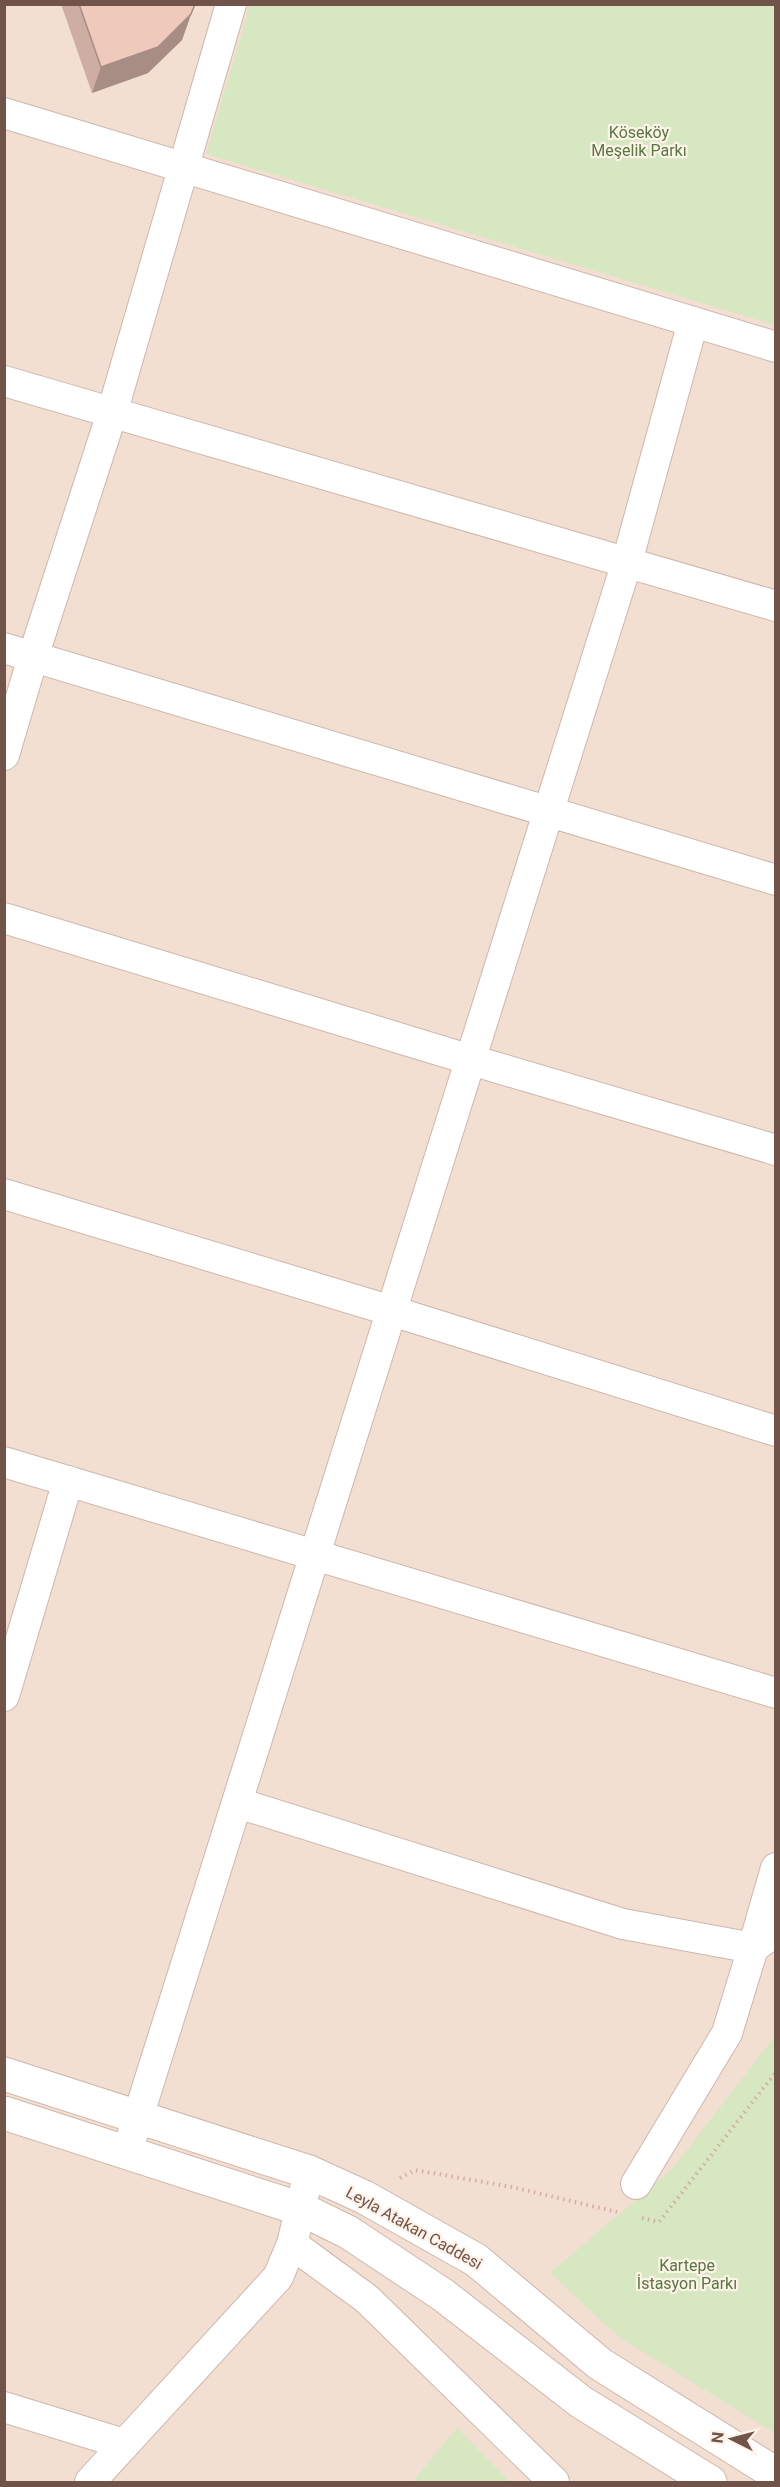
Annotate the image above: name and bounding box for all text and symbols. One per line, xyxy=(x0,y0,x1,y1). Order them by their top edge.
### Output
park label: Köseköy Meşelik Parkı xyxy=(591,123,687,160)
street label: Leyla Atakan Caddesi xyxy=(343,2183,485,2273)
park label: Kartepe İstasyon Parkı xyxy=(637,2256,737,2293)
north arrow xyxy=(702,2409,762,2469)
text: N xyxy=(708,2431,728,2444)

